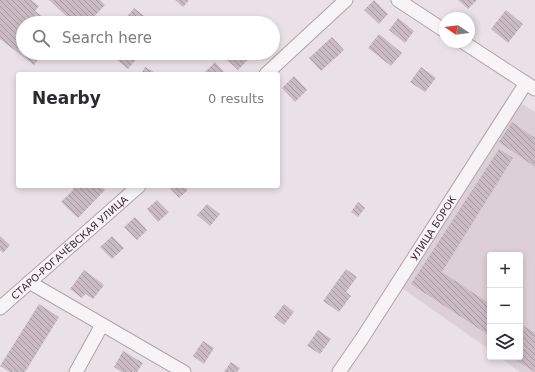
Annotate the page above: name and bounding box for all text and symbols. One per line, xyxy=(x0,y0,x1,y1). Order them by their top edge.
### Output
north arrow xyxy=(439,12,475,48)
search box xyxy=(16,16,280,60)
icon: search xyxy=(30,27,52,49)
text: Search here xyxy=(62,29,152,47)
text: Nearby xyxy=(32,88,101,108)
text: 0 results xyxy=(208,91,264,106)
street label: СТАРО-РОГАЧЁВСКАЯ УЛИЦА xyxy=(9,193,130,301)
street label: УЛИЦА БОРОК xyxy=(408,194,458,262)
map controls xyxy=(487,252,523,360)
button: + xyxy=(487,252,523,288)
button: − xyxy=(487,288,523,324)
button: layers xyxy=(487,324,523,360)

